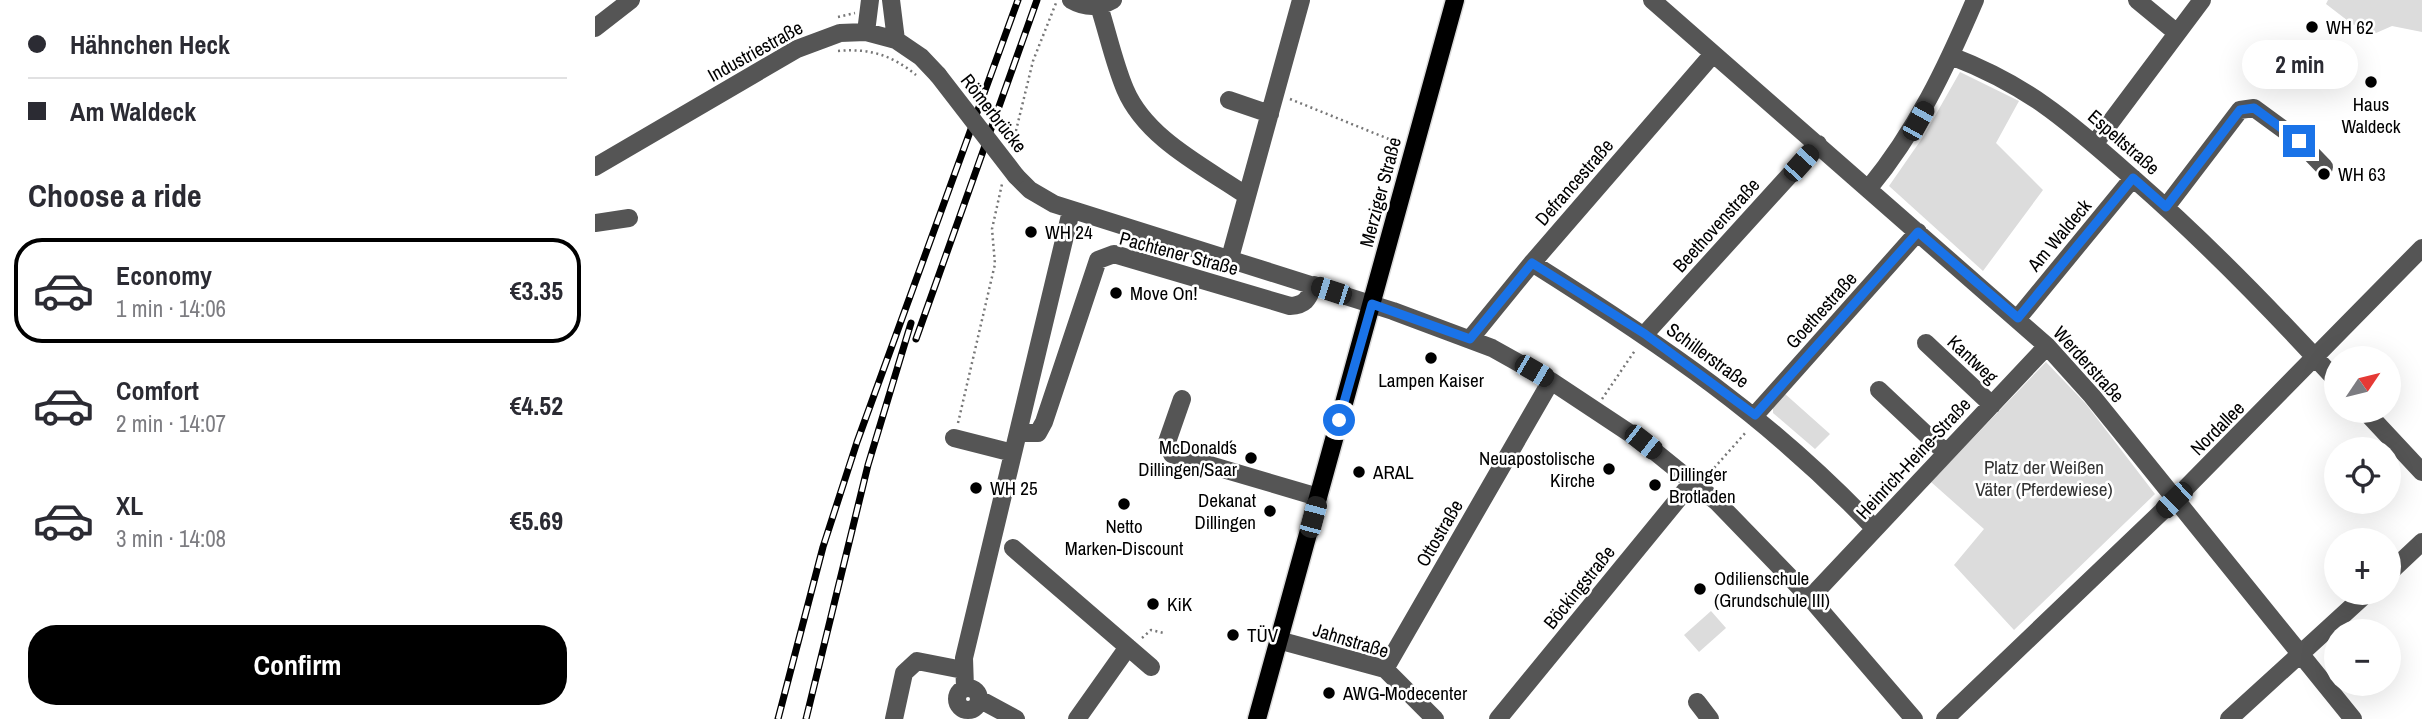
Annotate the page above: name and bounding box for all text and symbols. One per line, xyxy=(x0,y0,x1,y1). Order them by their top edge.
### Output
street label: Industriestraße xyxy=(703,14,807,88)
place label: WH 62 xyxy=(2326,14,2374,40)
marker: WH 62 xyxy=(2304,19,2320,35)
text: Hähnchen Heck xyxy=(70,27,230,62)
callout: 2 min xyxy=(2241,40,2357,88)
text: 2 min xyxy=(2275,49,2325,80)
street label: Römerbrücke xyxy=(955,68,1033,158)
marker: Haus Waldeck xyxy=(2363,74,2379,90)
place label: Haus Waldeck xyxy=(2341,91,2401,139)
text: Am Waldeck xyxy=(70,94,196,129)
car xyxy=(1899,98,1938,144)
street label: Espeltstraße xyxy=(2082,103,2166,181)
route end xyxy=(2283,125,2315,157)
street label: Defrancestraße xyxy=(1529,133,1619,231)
street label: Merziger Straße xyxy=(1353,134,1407,250)
car xyxy=(1780,140,1823,186)
place label: WH 63 xyxy=(2338,161,2386,187)
marker: WH 63 xyxy=(2316,166,2332,182)
street label: Beethovenstraße xyxy=(1667,172,1765,278)
text: Choose a ride xyxy=(28,174,202,217)
street label: Am Waldeck xyxy=(2020,193,2097,277)
place label: WH 24 xyxy=(1045,219,1093,245)
marker: WH 24 xyxy=(1023,224,1039,240)
street label: Pachtener Straße xyxy=(1117,225,1241,281)
text: Economy xyxy=(116,258,212,293)
icon: car xyxy=(32,259,95,322)
street label: Goethestraße xyxy=(1779,266,1863,354)
text: €3.35 xyxy=(510,273,563,308)
car xyxy=(1308,275,1355,307)
place label: Move On! xyxy=(1130,280,1198,306)
marker: Move On! xyxy=(1108,285,1124,301)
text: 1 min · 14:06 xyxy=(116,293,226,324)
street label: Schillerstraße xyxy=(1661,316,1755,394)
street label: Werderstraße xyxy=(2048,320,2130,408)
street label: Kantweg xyxy=(1942,329,2004,389)
north arrow xyxy=(2324,346,2401,424)
map controls xyxy=(2324,346,2401,696)
marker: Lampen Kaiser xyxy=(1423,350,1439,366)
car xyxy=(1511,351,1558,391)
place label: Lampen Kaiser xyxy=(1378,367,1485,393)
text: Comfort xyxy=(116,373,199,408)
icon: car xyxy=(32,374,95,437)
text: €4.52 xyxy=(510,388,563,423)
street label: Heinrich-Heine-Straße xyxy=(1850,392,1976,524)
street label: Nordallee xyxy=(2184,395,2250,461)
route start xyxy=(1323,404,1355,436)
text: 2 min · 14:07 xyxy=(116,408,226,439)
car xyxy=(1620,421,1667,463)
place label: McDonald´s Dillingen/Saar xyxy=(1138,434,1238,482)
button: locate xyxy=(2324,437,2401,514)
place label: Neuapostolische Kirche xyxy=(1479,445,1595,493)
marker: McDonald´s Dillingen/Saar xyxy=(1243,450,1259,466)
park label: Platz der Weißen Väter (Pferdewiese) xyxy=(1975,454,2113,502)
place label: ARAL xyxy=(1372,459,1414,485)
marker: Neuapostolische Kirche xyxy=(1601,461,1617,477)
place label: Dillinger Brotladen xyxy=(1669,461,1736,509)
marker: ARAL xyxy=(1351,464,1367,480)
place label: WH 25 xyxy=(990,475,1038,501)
marker: Dillinger Brotladen xyxy=(1647,477,1663,493)
car xyxy=(2152,478,2197,522)
marker: WH 25 xyxy=(968,480,984,496)
place label: Dekanat Dillingen xyxy=(1195,487,1257,535)
text: XL xyxy=(116,488,143,523)
icon: car xyxy=(32,489,95,552)
car xyxy=(1298,494,1329,540)
street label: Ottostraße xyxy=(1409,495,1469,571)
marker: Netto Marken-Discount xyxy=(1116,496,1132,512)
text: €5.69 xyxy=(510,503,563,538)
marker: Dekanat Dillingen xyxy=(1262,503,1278,519)
place label: Netto Marken-Discount xyxy=(1065,513,1184,561)
text: 3 min · 14:08 xyxy=(116,523,226,554)
button: + xyxy=(2324,528,2401,605)
street label: Böckingstraße xyxy=(1537,540,1621,634)
place label: Odilienschule (Grundschule III) xyxy=(1714,565,1830,613)
marker: Odilienschule (Grundschule III) xyxy=(1692,581,1708,597)
place label: KiK xyxy=(1167,591,1193,617)
marker: KiK xyxy=(1145,596,1161,612)
street label: Jahnstraße xyxy=(1310,616,1392,664)
button: − xyxy=(2324,619,2401,696)
place label: TÜV xyxy=(1247,622,1279,648)
button: Confirm xyxy=(28,625,567,705)
marker: TÜV xyxy=(1225,627,1241,643)
place label: AWG-Modecenter xyxy=(1342,680,1468,706)
marker: AWG-Modecenter xyxy=(1321,685,1337,701)

